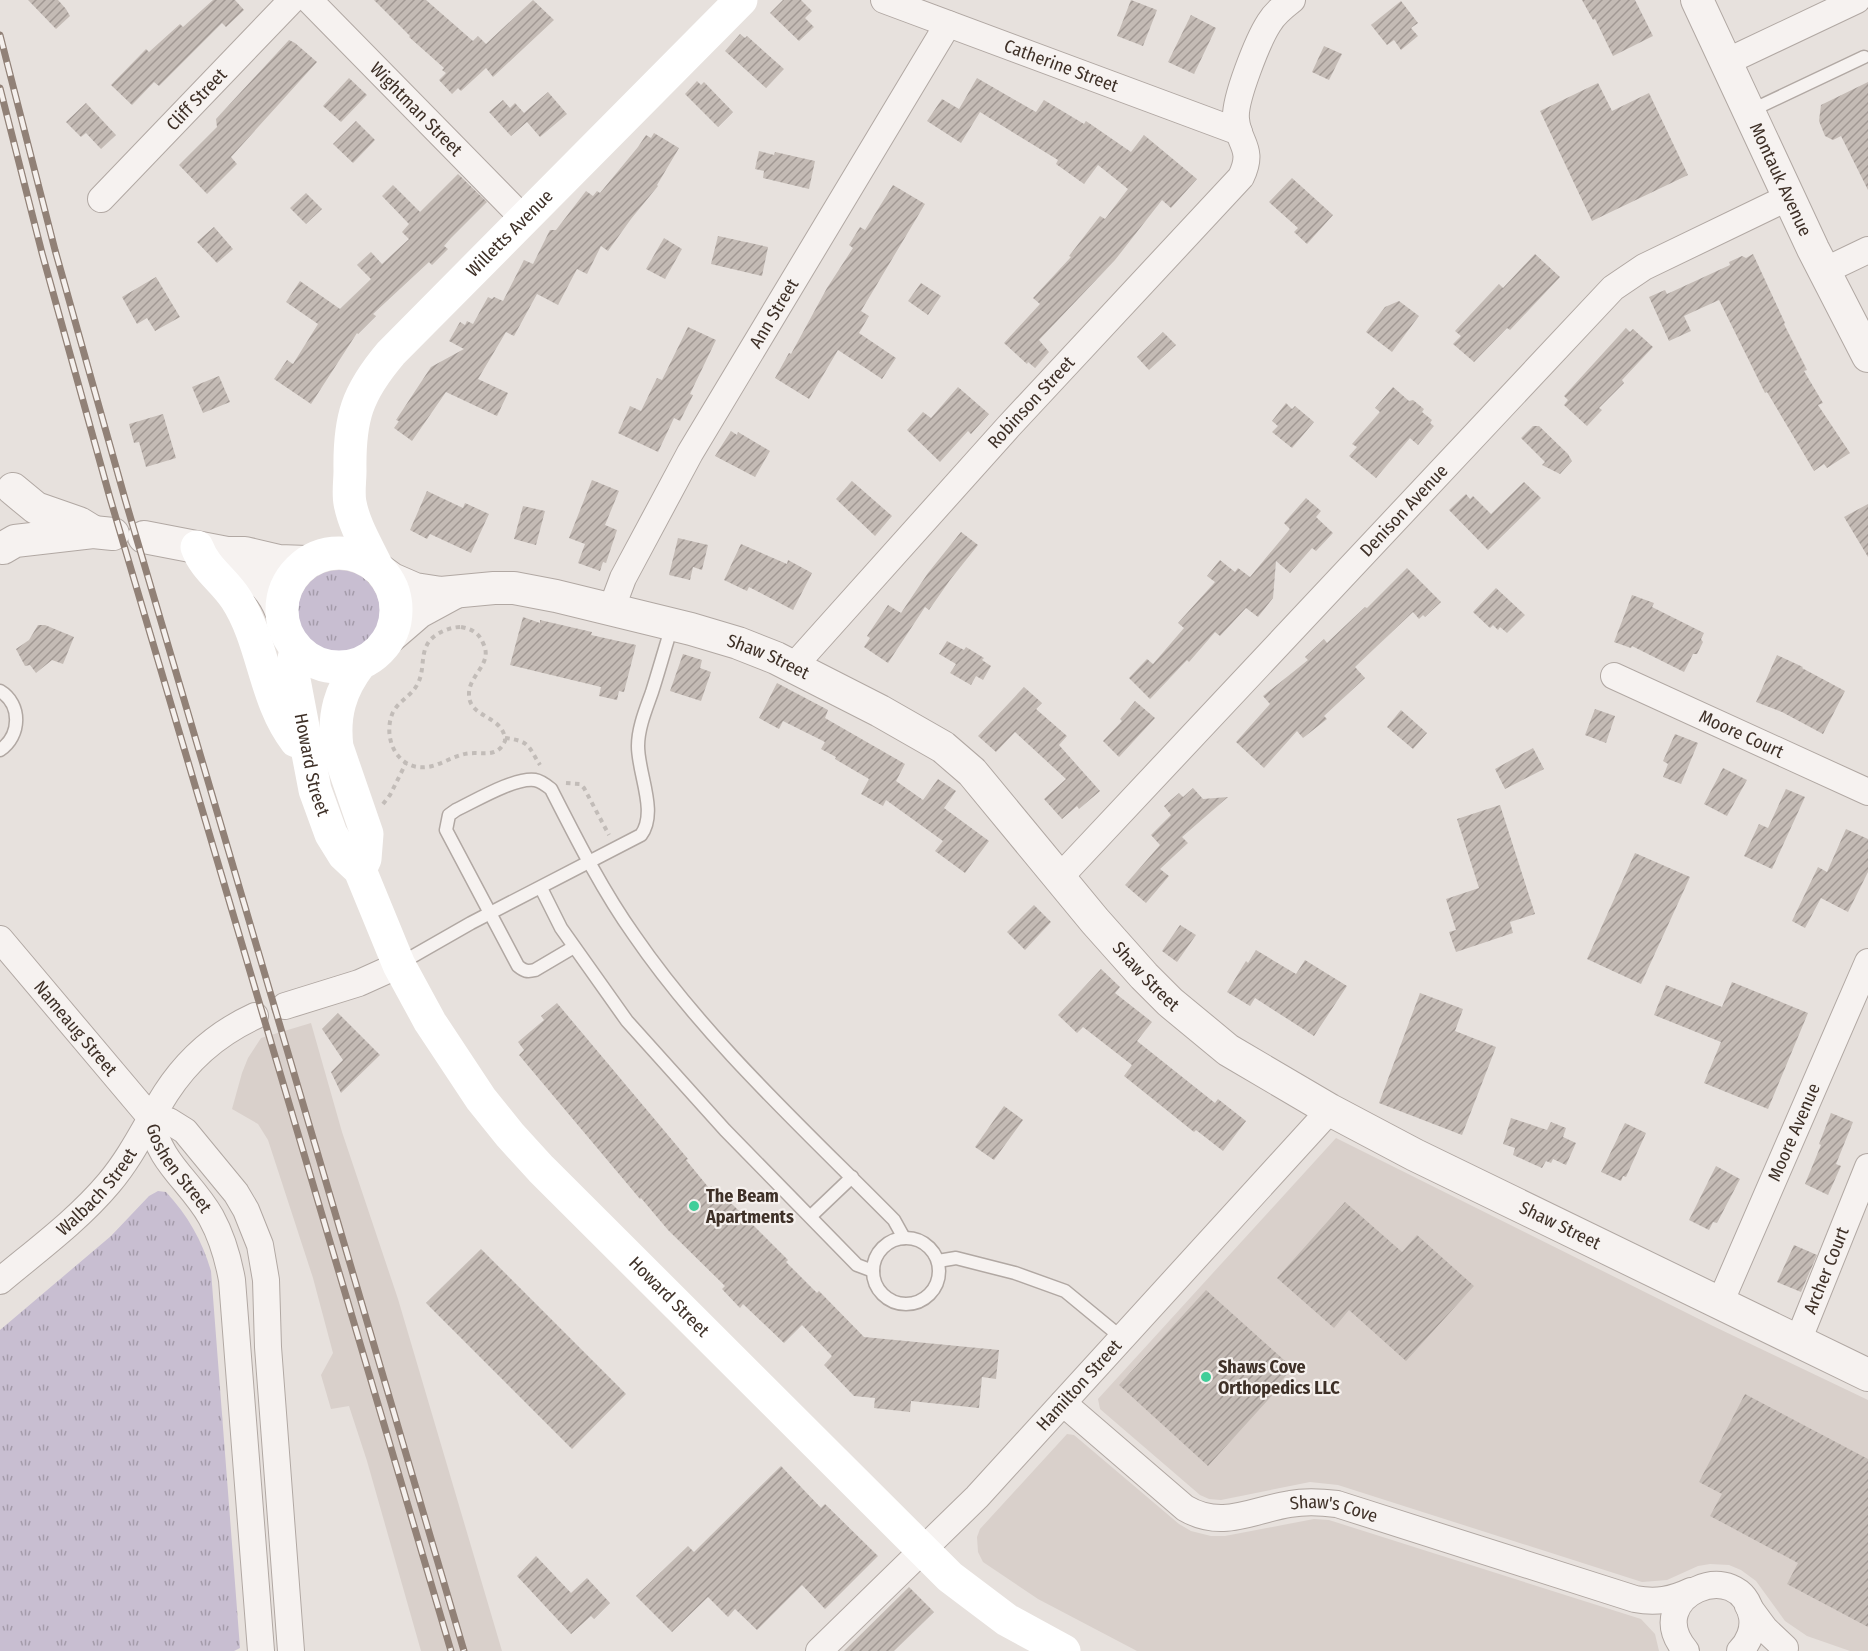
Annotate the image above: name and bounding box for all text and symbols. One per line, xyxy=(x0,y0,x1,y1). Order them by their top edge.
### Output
street label: Catherine Street xyxy=(1001,35,1121,97)
street label: Wightman Street xyxy=(365,58,467,161)
street label: Cliff Street xyxy=(162,64,232,135)
street label: Montauk Avenue xyxy=(1745,119,1817,240)
street label: Willetts Avenue xyxy=(462,185,558,282)
street label: Ann Street xyxy=(745,275,803,352)
street label: Robinson Street xyxy=(983,352,1079,453)
street label: Denison Avenue xyxy=(1355,460,1453,561)
street label: Shaw Street xyxy=(725,629,813,684)
street label: Moore Court xyxy=(1696,705,1787,763)
street label: Howard Street xyxy=(290,711,335,819)
street label: Shaw Street xyxy=(1108,937,1184,1016)
street label: Nameaug Street xyxy=(29,976,122,1081)
street label: Moore Avenue xyxy=(1763,1080,1825,1185)
street label: Goshen Street xyxy=(141,1121,216,1217)
street label: Walbach Street xyxy=(52,1144,142,1240)
place label: The Beam Apartments xyxy=(705,1185,794,1228)
street label: Shaw Street xyxy=(1516,1196,1604,1254)
marker: The Beam Apartments xyxy=(687,1199,701,1213)
street label: Archer Court xyxy=(1799,1224,1854,1317)
street label: Howard Street xyxy=(624,1252,714,1342)
street label: Hamilton Street xyxy=(1032,1335,1126,1435)
place label: Shaws Cove Orthopedics LLC xyxy=(1218,1356,1340,1399)
marker: Shaws Cove Orthopedics LLC xyxy=(1199,1370,1213,1384)
street label: Shaw's Cove xyxy=(1288,1491,1381,1527)

